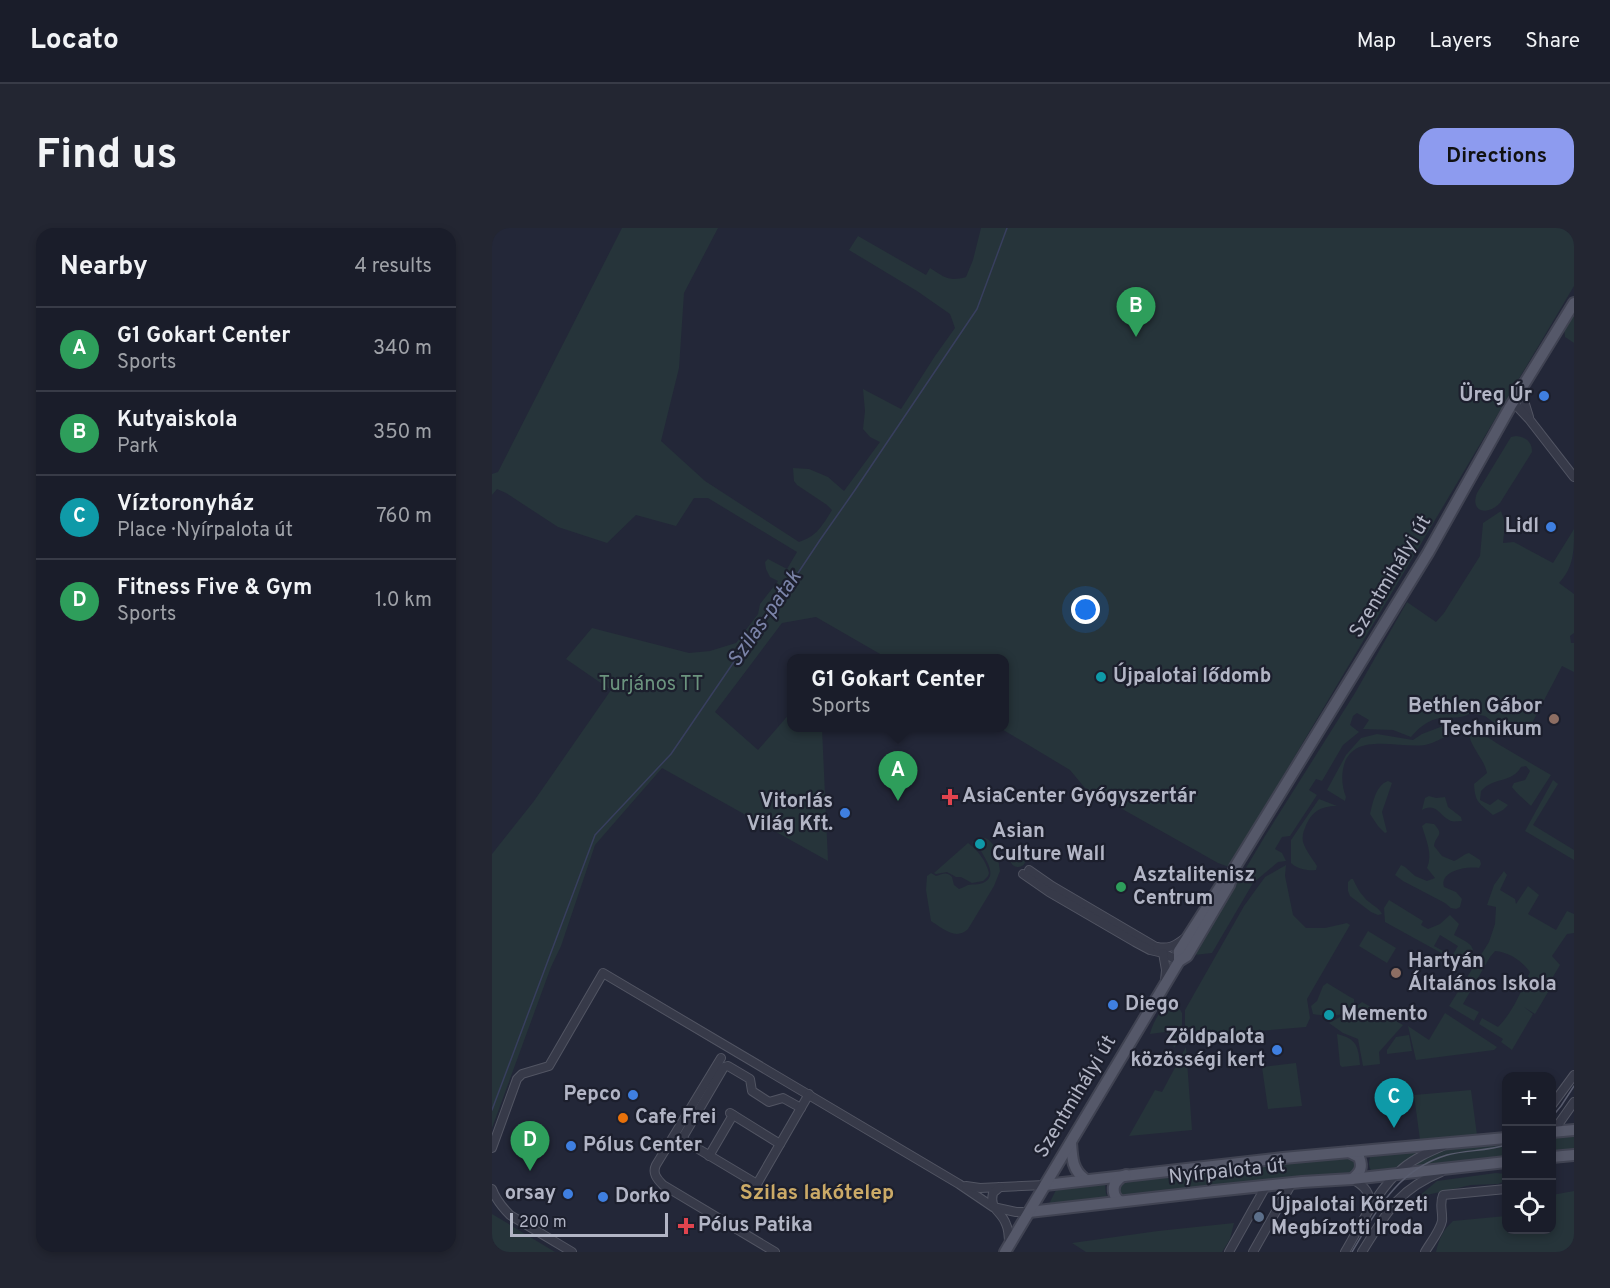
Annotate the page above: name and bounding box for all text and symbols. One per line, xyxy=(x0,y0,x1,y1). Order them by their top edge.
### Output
text: Locato xyxy=(30,23,119,59)
text: Map xyxy=(1357,28,1396,55)
text: Layers xyxy=(1429,28,1492,55)
text: Share xyxy=(1525,28,1580,55)
button: Directions xyxy=(1419,128,1574,185)
text: Find us xyxy=(36,130,177,183)
text: Nearby xyxy=(60,251,148,284)
text: 4 results xyxy=(355,254,432,280)
pin: B xyxy=(1116,288,1156,337)
text: G1 Gokart Center xyxy=(117,323,291,350)
text: A xyxy=(72,336,87,362)
text: 340 m xyxy=(373,336,432,362)
text: Sports xyxy=(117,350,177,376)
place label: Üreg Úr xyxy=(1459,381,1533,409)
marker: Üreg Úr xyxy=(1537,389,1551,403)
text: Kutyaiskola xyxy=(117,407,238,434)
text: B xyxy=(73,420,86,446)
text: 350 m xyxy=(373,420,432,446)
text: Park xyxy=(117,434,158,460)
text: Víztoronyház xyxy=(117,491,254,518)
text: C xyxy=(73,504,86,530)
text: 760 m xyxy=(376,504,432,530)
street label: Szentmihályi út xyxy=(1344,511,1438,643)
place label: Lidl xyxy=(1505,514,1539,540)
text: Place · Nyírpalota út xyxy=(117,518,293,544)
marker: Lidl xyxy=(1544,520,1558,534)
water label: Szilas-patak xyxy=(722,565,808,673)
text: Fitness Five & Gym xyxy=(117,575,312,602)
text: D xyxy=(72,588,87,614)
text: 1.0 km xyxy=(375,588,432,614)
your location xyxy=(1071,595,1100,624)
text: Sports xyxy=(117,602,177,628)
popup xyxy=(787,654,1009,732)
place label: Újpalotai lődomb xyxy=(1113,662,1271,690)
text: G1 Gokart Center xyxy=(811,667,985,694)
marker: Újpalotai lődomb xyxy=(1094,670,1108,684)
park label: Turjános TT xyxy=(599,672,703,698)
text: Sports xyxy=(811,694,871,720)
place label: Bethlen Gábor Technikum xyxy=(1408,694,1543,743)
marker: Bethlen Gábor Technikum xyxy=(1547,712,1561,726)
pin: A xyxy=(878,752,918,801)
place label: AsiaCenter Gyógyszertár xyxy=(962,784,1197,810)
place label: Vitorlás Világ Kft. xyxy=(746,789,833,838)
marker: AsiaCenter Gyógyszertár xyxy=(943,790,957,804)
marker: Vitorlás Világ Kft. xyxy=(838,806,852,820)
place label: Asian Culture Wall xyxy=(992,819,1105,868)
marker: Asian Culture Wall xyxy=(973,837,987,851)
place label: Asztalitenisz Centrum xyxy=(1133,863,1255,912)
marker: Asztalitenisz Centrum xyxy=(1114,880,1128,894)
place label: Hartyán Általános Iskola xyxy=(1408,949,1557,998)
marker: Hartyán Általános Iskola xyxy=(1389,966,1403,980)
place label: Diego xyxy=(1125,992,1179,1018)
marker: Diego xyxy=(1106,998,1120,1012)
place label: Memento xyxy=(1341,1002,1428,1028)
marker: Memento xyxy=(1322,1008,1336,1022)
place label: Zöldpalota közösségi kert xyxy=(1131,1025,1265,1074)
street label: Szentmihályi út xyxy=(1029,1031,1123,1163)
marker: Zöldpalota közösségi kert xyxy=(1270,1043,1284,1057)
map controls xyxy=(1502,1072,1556,1234)
button: + xyxy=(1502,1072,1556,1126)
pin: C xyxy=(1374,1078,1414,1128)
place label: Pepco xyxy=(563,1082,621,1108)
marker: Pepco xyxy=(626,1088,640,1102)
place label: Cafe Frei xyxy=(635,1105,716,1131)
marker: Cafe Frei xyxy=(616,1111,630,1125)
pin: D xyxy=(510,1122,549,1171)
button: − xyxy=(1502,1126,1556,1180)
place label: Pólus Center xyxy=(583,1133,703,1159)
marker: Pólus Center xyxy=(564,1139,578,1153)
street label: Nyírpalota út xyxy=(1167,1153,1287,1191)
district label: Szilas lakótelep xyxy=(740,1180,894,1207)
button: locate xyxy=(1502,1180,1556,1234)
place label: orsay xyxy=(505,1181,556,1207)
place label: Dorko xyxy=(615,1184,670,1210)
marker: orsay xyxy=(561,1187,575,1201)
marker: Dorko xyxy=(596,1190,610,1204)
place label: Újpalotai Körzeti Megbízotti Iroda xyxy=(1271,1191,1428,1242)
scale bar xyxy=(510,1210,668,1238)
marker: Újpalotai Körzeti Megbízotti Iroda xyxy=(1252,1210,1266,1224)
text: 200 m xyxy=(519,1213,567,1233)
place label: Pólus Patika xyxy=(698,1213,813,1239)
marker: Pólus Patika xyxy=(679,1219,693,1233)

